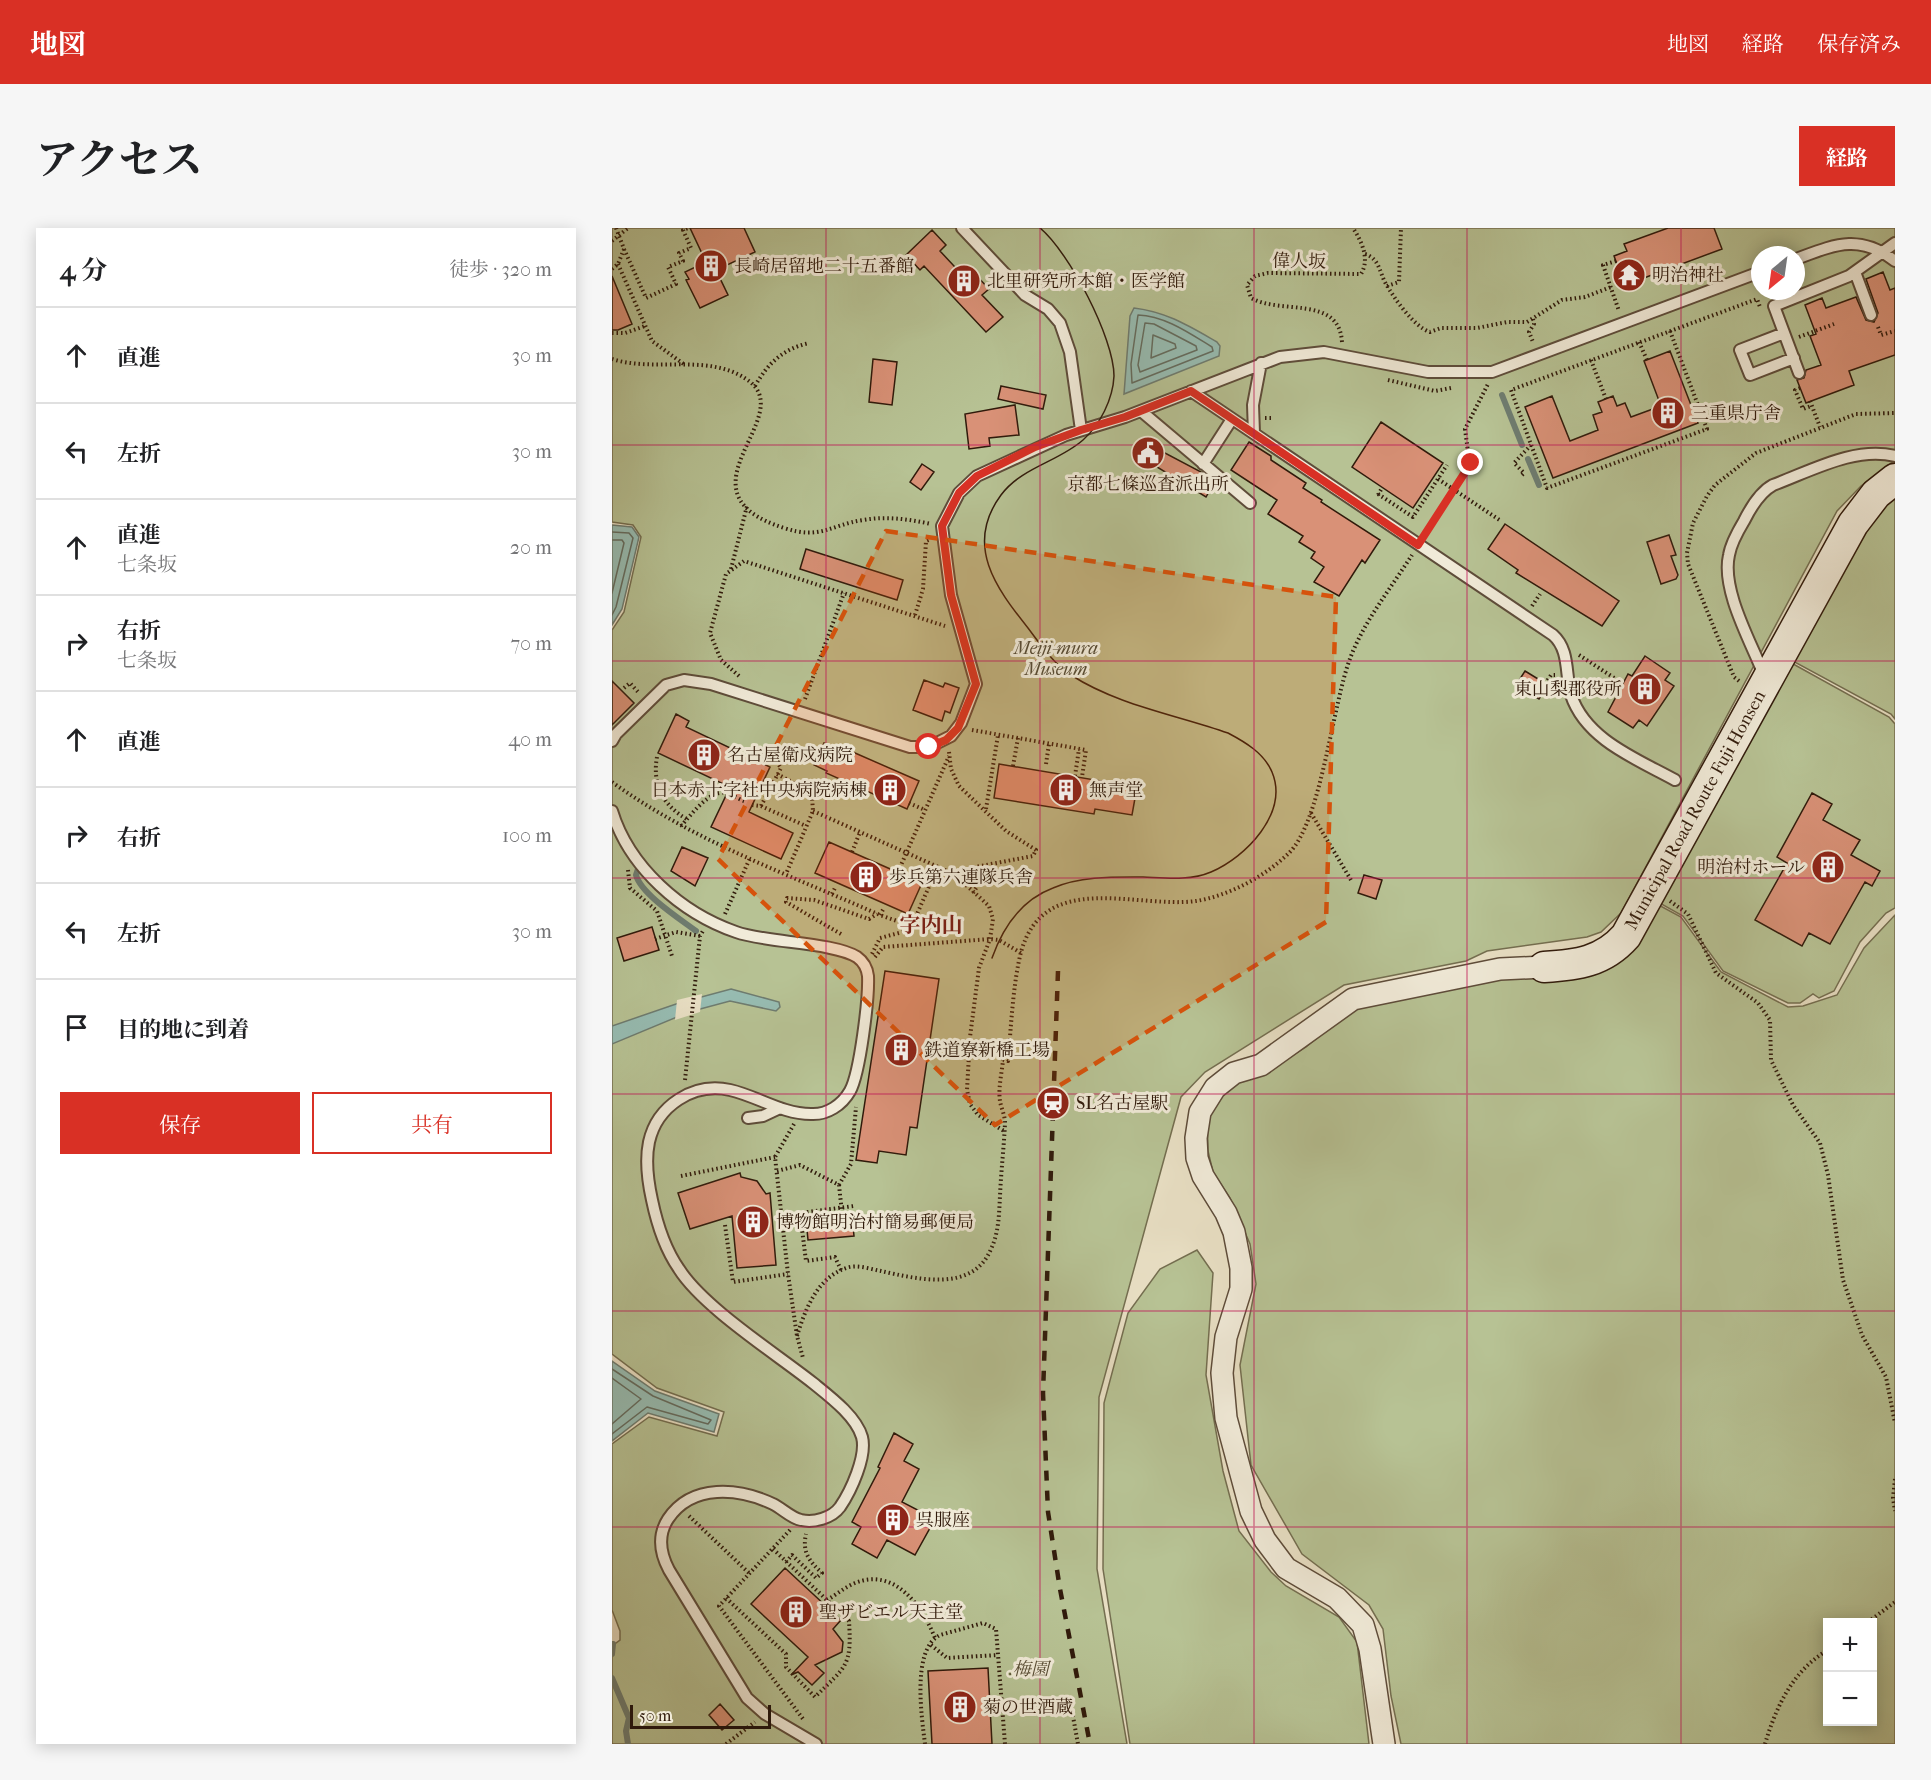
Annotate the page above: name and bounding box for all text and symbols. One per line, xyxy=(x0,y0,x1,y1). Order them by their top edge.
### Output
text: 地図 xyxy=(30,28,86,61)
text: 地図 xyxy=(1667,32,1709,56)
text: 経路 xyxy=(1742,32,1784,56)
text: 保存済み xyxy=(1817,32,1901,56)
button: 経路 xyxy=(1799,126,1895,186)
text: アクセス xyxy=(36,136,203,185)
north arrow xyxy=(1751,246,1805,300)
building icon: 長崎居留地二十五番館 xyxy=(693,248,729,284)
street label: 偉人坂 xyxy=(1272,251,1326,272)
text: 4 分 xyxy=(60,255,107,286)
place label: 長崎居留地二十五番館 xyxy=(734,256,914,277)
temple icon: 明治神社 xyxy=(1611,257,1647,293)
text: 徒歩 · 320 m xyxy=(449,258,552,281)
building icon: 北里研究所本館・医学館 xyxy=(946,263,982,299)
place label: 明治神社 xyxy=(1652,265,1724,286)
place label: 北里研究所本館・医学館 xyxy=(987,271,1185,292)
icon: ahead xyxy=(60,339,93,372)
text: 30 m xyxy=(512,344,552,367)
text: 直進 xyxy=(117,345,161,371)
building icon: 三重県庁舎 xyxy=(1650,395,1686,431)
place label: 三重県庁舎 xyxy=(1691,403,1781,424)
icon: left xyxy=(60,435,93,468)
public building icon: 京都七條巡査派出所 xyxy=(1130,435,1166,471)
text: 30 m xyxy=(512,440,552,463)
text: 左折 xyxy=(117,441,161,467)
route end xyxy=(1457,449,1483,475)
place label: 京都七條巡査派出所 xyxy=(1067,474,1229,495)
text: 直進 xyxy=(117,522,161,548)
icon: ahead xyxy=(60,531,93,564)
text: 20 m xyxy=(510,536,552,559)
text: 七条坂 xyxy=(117,553,177,576)
text: 右折 xyxy=(117,618,161,644)
icon: right xyxy=(60,627,93,660)
text: 70 m xyxy=(510,632,552,655)
park label: Meiji-mura Museum xyxy=(1012,638,1098,680)
text: 七条坂 xyxy=(117,649,177,672)
building icon: 東山梨郡役所 xyxy=(1627,671,1663,707)
place label: 東山梨郡役所 xyxy=(1514,679,1622,700)
street label: Municipal Road Route Fuji Honsen xyxy=(1621,686,1770,934)
icon: ahead xyxy=(60,723,93,756)
text: 40 m xyxy=(508,728,552,751)
text: 直進 xyxy=(117,729,161,755)
route start xyxy=(915,733,941,759)
building icon: 名古屋衛戍病院 xyxy=(686,737,722,773)
place label: 名古屋衛戍病院 xyxy=(727,745,853,766)
building icon: 日本赤十字社中央病院病棟 xyxy=(872,772,908,808)
building icon: 無声堂 xyxy=(1048,772,1084,808)
place label: 日本赤十字社中央病院病棟 xyxy=(651,780,867,801)
place label: 無声堂 xyxy=(1089,780,1143,801)
icon: right xyxy=(60,819,93,852)
text: 100 m xyxy=(502,824,552,847)
text: 右折 xyxy=(117,825,161,851)
building icon: 明治村ホール xyxy=(1810,849,1846,885)
place label: 明治村ホール xyxy=(1697,857,1805,878)
building icon: 歩兵第六連隊兵舎 xyxy=(848,859,884,895)
place label: 歩兵第六連隊兵舎 xyxy=(889,867,1033,888)
district label: 字内山 xyxy=(900,913,963,937)
icon: left xyxy=(60,915,93,948)
text: 30 m xyxy=(512,920,552,943)
text: 左折 xyxy=(117,921,161,947)
icon: arrive xyxy=(60,1011,93,1044)
text: 目的地に到着 xyxy=(117,1017,249,1043)
building icon: 鉄道寮新橋工場 xyxy=(883,1032,919,1068)
place label: 鉄道寮新橋工場 xyxy=(924,1040,1050,1061)
station icon: SL名古屋駅 xyxy=(1035,1085,1071,1121)
button: 保存 xyxy=(60,1092,300,1154)
button: 共有 xyxy=(312,1092,552,1154)
place label: SL名古屋駅 xyxy=(1076,1093,1168,1114)
building icon: 博物館明治村簡易郵便局 xyxy=(735,1204,771,1240)
place label: 博物館明治村簡易郵便局 xyxy=(776,1212,974,1233)
building icon: 呉服座 xyxy=(875,1502,911,1538)
place label: 呉服座 xyxy=(916,1510,970,1531)
building icon: 聖ザビエル天主堂 xyxy=(778,1594,814,1630)
place label: 聖ザビエル天主堂 xyxy=(819,1602,963,1623)
map controls xyxy=(1823,1618,1877,1726)
button: + xyxy=(1823,1618,1877,1672)
park label: .梅園 xyxy=(1008,1659,1052,1680)
button: − xyxy=(1823,1672,1877,1726)
building icon: 菊の世酒蔵 xyxy=(942,1689,978,1725)
place label: 菊の世酒蔵 xyxy=(983,1697,1073,1718)
scale bar xyxy=(630,1702,771,1730)
text: 50 m xyxy=(639,1706,671,1725)

